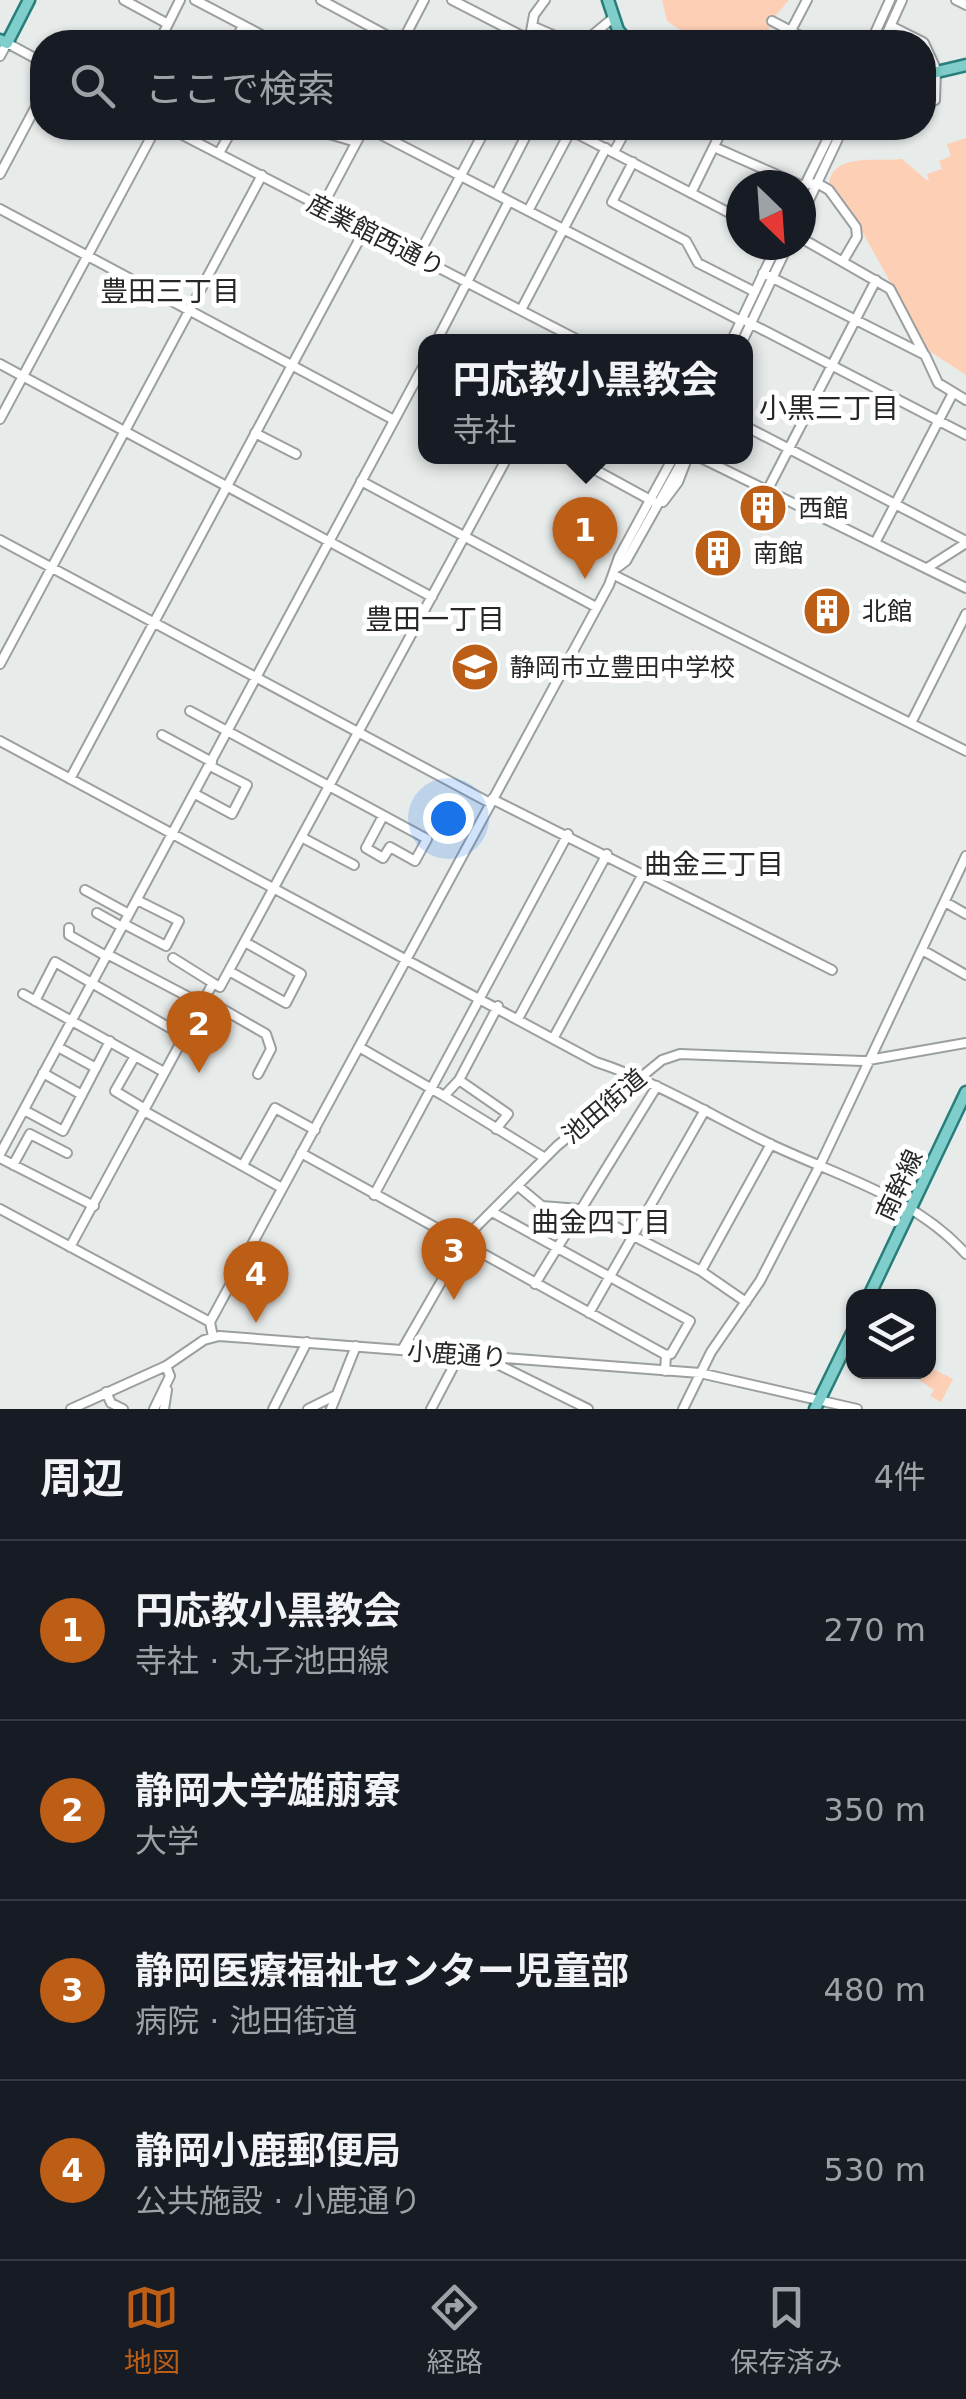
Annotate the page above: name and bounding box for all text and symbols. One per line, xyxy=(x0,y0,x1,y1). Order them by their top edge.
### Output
search box xyxy=(30,30,936,140)
icon: search xyxy=(65,58,120,113)
text: ここで検索 xyxy=(145,67,335,111)
north arrow xyxy=(726,170,816,260)
street label: 産業館西通り xyxy=(302,188,449,282)
district label: 豊田三丁目 xyxy=(100,275,240,308)
popup xyxy=(418,334,753,464)
text: 円応教小黒教会 xyxy=(452,358,719,402)
district label: 小黒三丁目 xyxy=(759,392,899,425)
text: 寺社 xyxy=(452,411,517,449)
building icon: 西館 xyxy=(737,482,789,534)
place label: 西館 xyxy=(798,494,848,523)
pin: 1 xyxy=(552,496,618,579)
building icon: 南館 xyxy=(692,527,744,579)
place label: 南館 xyxy=(753,539,803,568)
building icon: 北館 xyxy=(801,585,853,637)
place label: 北館 xyxy=(862,597,912,626)
district label: 豊田一丁目 xyxy=(365,603,505,636)
school or university icon: 静岡市立豊田中学校 xyxy=(449,641,501,693)
place label: 静岡市立豊田中学校 xyxy=(510,653,735,682)
your location xyxy=(423,793,474,844)
district label: 曲金三丁目 xyxy=(644,848,784,881)
pin: 2 xyxy=(166,990,232,1073)
street label: 池田街道 xyxy=(557,1063,652,1150)
street label: 南幹線 xyxy=(870,1145,928,1225)
district label: 曲金四丁目 xyxy=(531,1206,671,1239)
pin: 3 xyxy=(422,1218,486,1300)
pin: 4 xyxy=(224,1240,288,1323)
map controls xyxy=(846,1289,936,1379)
button: layers xyxy=(846,1289,936,1379)
street label: 小鹿通り xyxy=(406,1337,508,1372)
text: 周辺 xyxy=(40,1454,124,1503)
text: 4件 xyxy=(874,1458,926,1496)
text: 円応教小黒教会 xyxy=(135,1589,401,1633)
text: 1 xyxy=(61,1611,84,1649)
text: 270 m xyxy=(824,1611,926,1649)
text: 寺社 · 丸子池田線 xyxy=(135,1642,390,1680)
text: 静岡大学雄萠寮 xyxy=(135,1769,401,1813)
text: 2 xyxy=(61,1791,84,1829)
text: 350 m xyxy=(824,1791,926,1829)
text: 大学 xyxy=(135,1822,199,1860)
text: 静岡医療福祉センター児童部 xyxy=(135,1949,629,1993)
text: 3 xyxy=(61,1971,84,2009)
text: 480 m xyxy=(824,1971,926,2009)
text: 病院 · 池田街道 xyxy=(135,2002,358,2040)
text: 静岡小鹿郵便局 xyxy=(135,2129,401,2173)
text: 4 xyxy=(61,2151,84,2189)
text: 530 m xyxy=(824,2151,926,2189)
text: 公共施設 · 小鹿通り xyxy=(135,2182,422,2220)
tab: 地図 xyxy=(124,2280,180,2380)
tab: 経路 xyxy=(427,2280,483,2380)
tab: 保存済み xyxy=(730,2280,842,2380)

